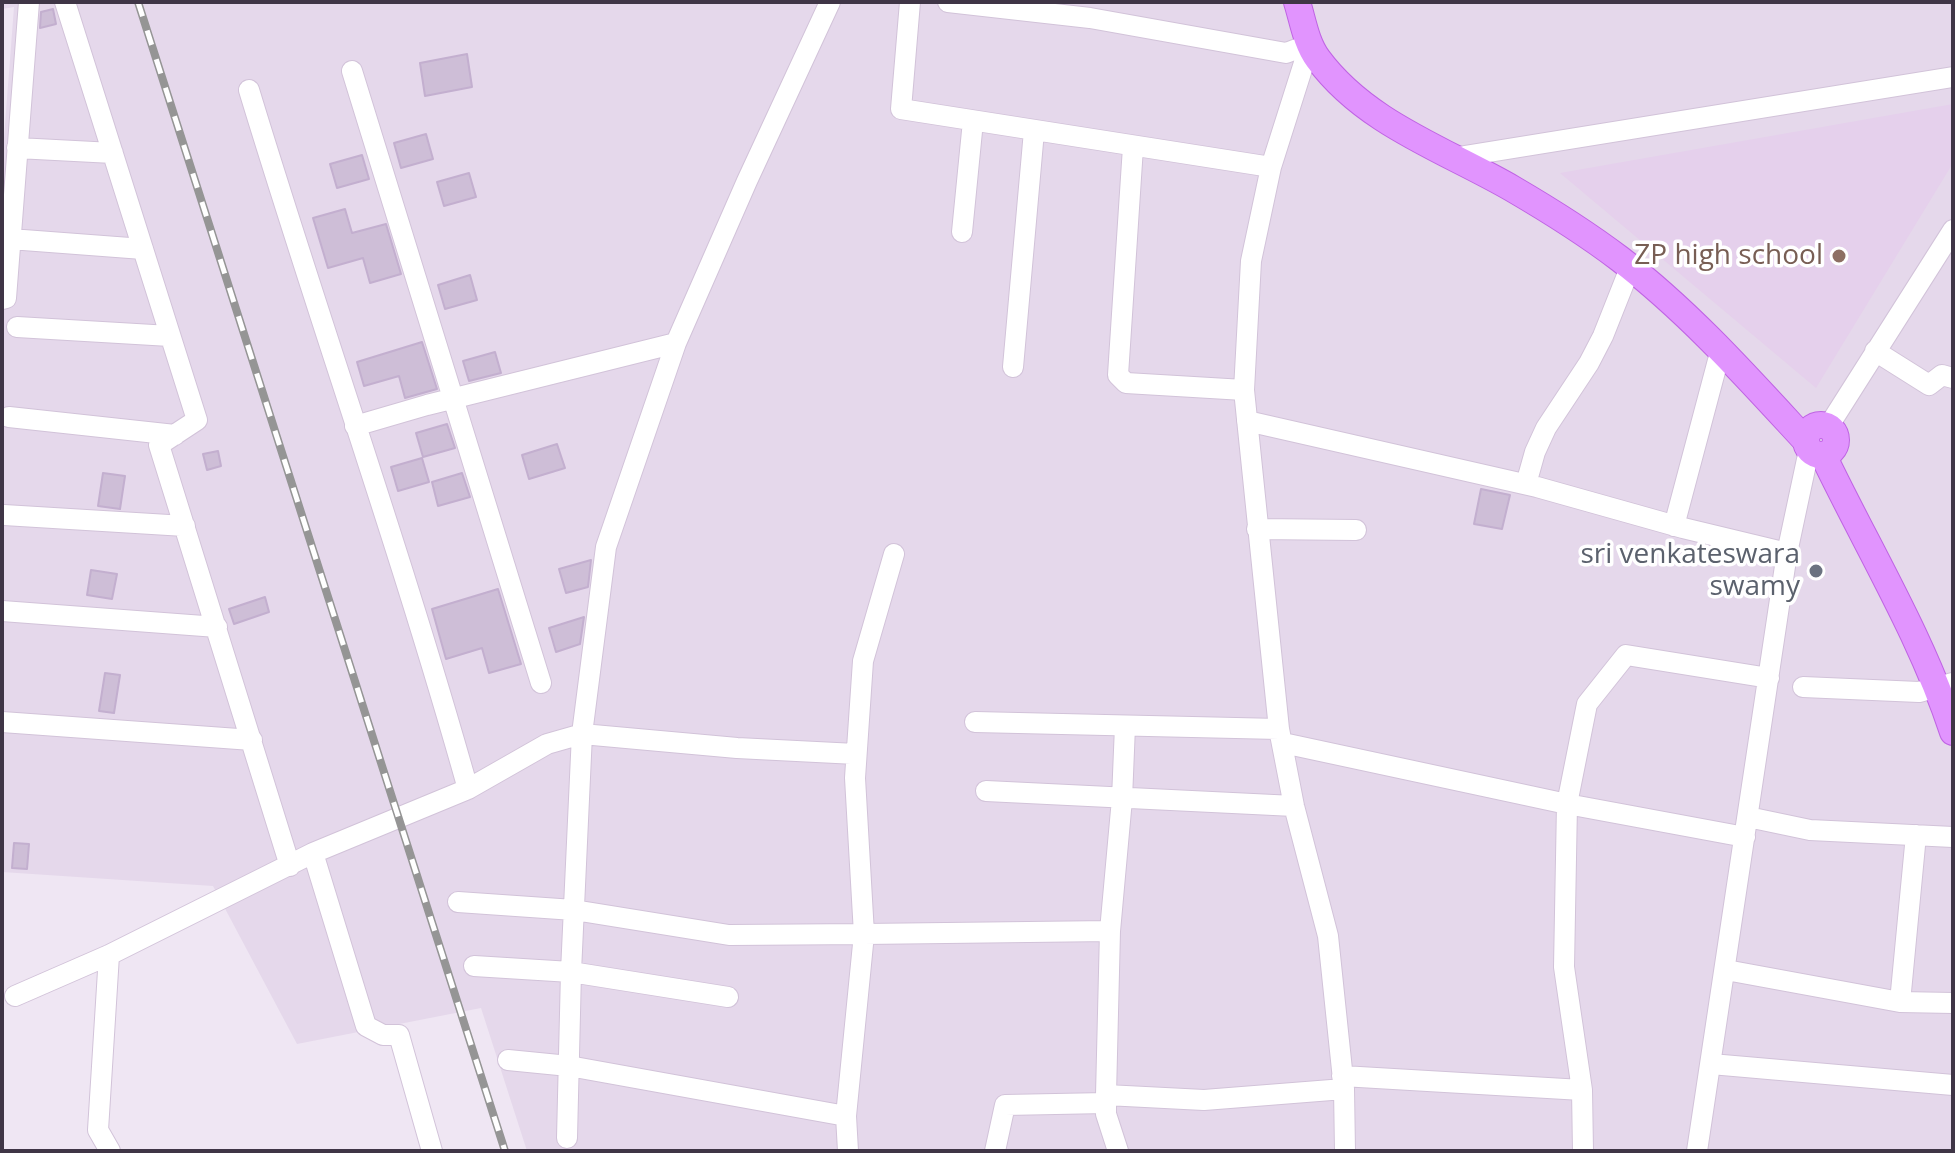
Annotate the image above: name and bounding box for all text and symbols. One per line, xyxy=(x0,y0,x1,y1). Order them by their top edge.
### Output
place label: ZP high school xyxy=(1634,239,1823,273)
marker: ZP high school xyxy=(1830,247,1848,265)
place label: sri venkateswara swamy xyxy=(1580,538,1800,604)
marker: sri venkateswara swamy xyxy=(1807,562,1825,580)

